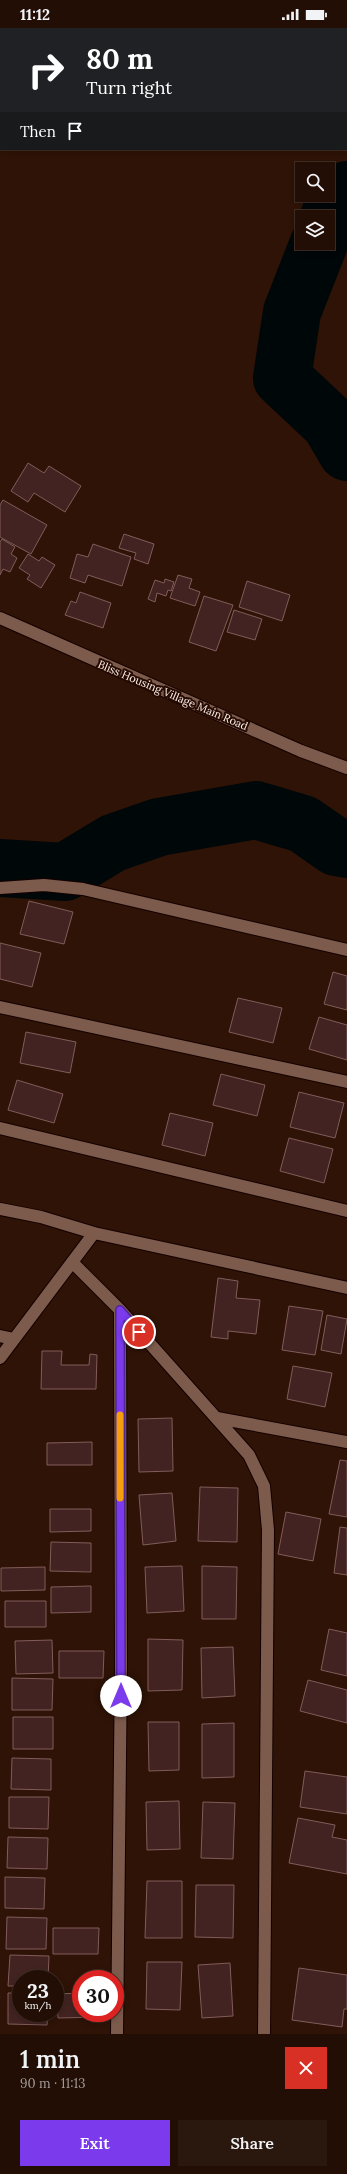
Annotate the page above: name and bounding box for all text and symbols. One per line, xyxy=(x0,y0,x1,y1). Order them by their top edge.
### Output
text: 11:12 xyxy=(20,5,50,24)
text: 80 m xyxy=(86,41,153,77)
icon: right xyxy=(20,44,72,96)
text: Turn right xyxy=(86,76,172,99)
icon: arrive xyxy=(64,120,86,142)
text: Then xyxy=(20,122,56,141)
map controls xyxy=(295,162,335,250)
button: search xyxy=(295,162,335,202)
button: layers xyxy=(295,210,335,250)
street label: Bliss Housing Village Main Road xyxy=(96,657,251,733)
pin xyxy=(122,1315,156,1349)
icon: arrive xyxy=(128,1321,150,1343)
position arrow xyxy=(100,1675,142,1717)
speed limit sign: 30 xyxy=(72,1970,124,2022)
text: 23 xyxy=(27,1978,49,2003)
text: km/h xyxy=(24,1999,52,2012)
text: 1 min xyxy=(20,2044,80,2075)
button: close xyxy=(285,2047,327,2089)
text: 90 m · 11:13 xyxy=(20,2075,85,2092)
button: Exit xyxy=(20,2120,170,2166)
button: Share xyxy=(178,2120,327,2166)

